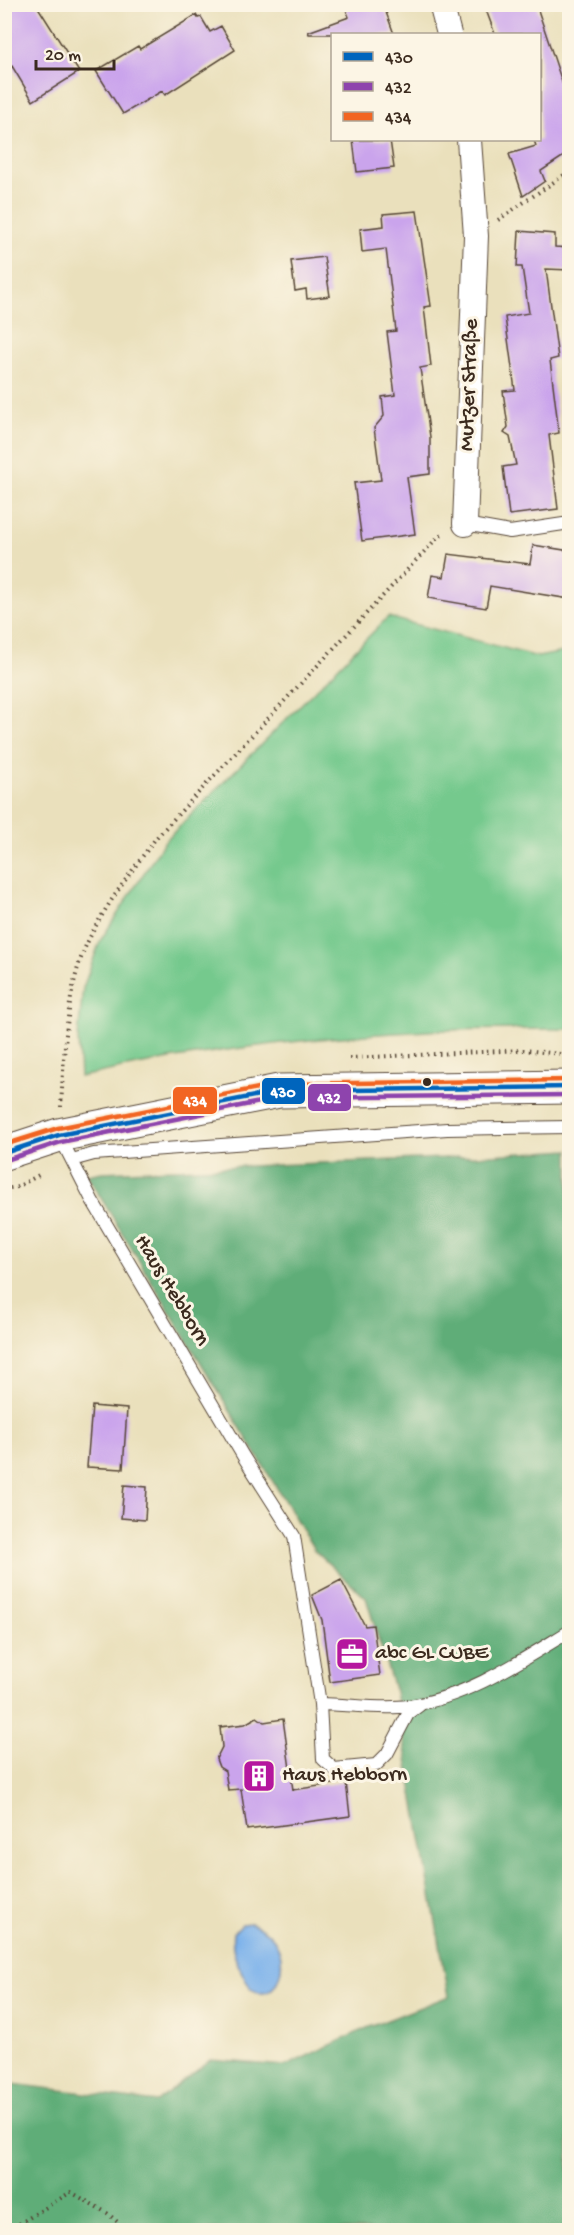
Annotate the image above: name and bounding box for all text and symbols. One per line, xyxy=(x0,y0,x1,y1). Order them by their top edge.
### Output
scale bar xyxy=(36,33,114,71)
legend xyxy=(331,33,541,141)
text: 20 m xyxy=(45,46,81,67)
text: 430 xyxy=(385,49,413,70)
text: 432 xyxy=(385,79,412,100)
text: 434 xyxy=(385,109,412,130)
street label: Mutzer Straße xyxy=(455,318,485,452)
unlabelled marker xyxy=(421,1076,433,1088)
line badge: 430 xyxy=(261,1077,306,1105)
line badge: 432 xyxy=(307,1083,352,1112)
text: 430 xyxy=(270,1085,295,1104)
line badge: 434 xyxy=(172,1086,218,1115)
text: 432 xyxy=(316,1091,341,1110)
text: 434 xyxy=(182,1094,207,1113)
street label: Haus Hebborn xyxy=(128,1231,215,1352)
office icon: abc GL CUBE xyxy=(334,1636,370,1672)
place label: abc GL CUBE xyxy=(375,1641,490,1667)
building icon: Haus Hebborn xyxy=(241,1758,277,1794)
place label: Haus Hebborn xyxy=(282,1763,408,1789)

